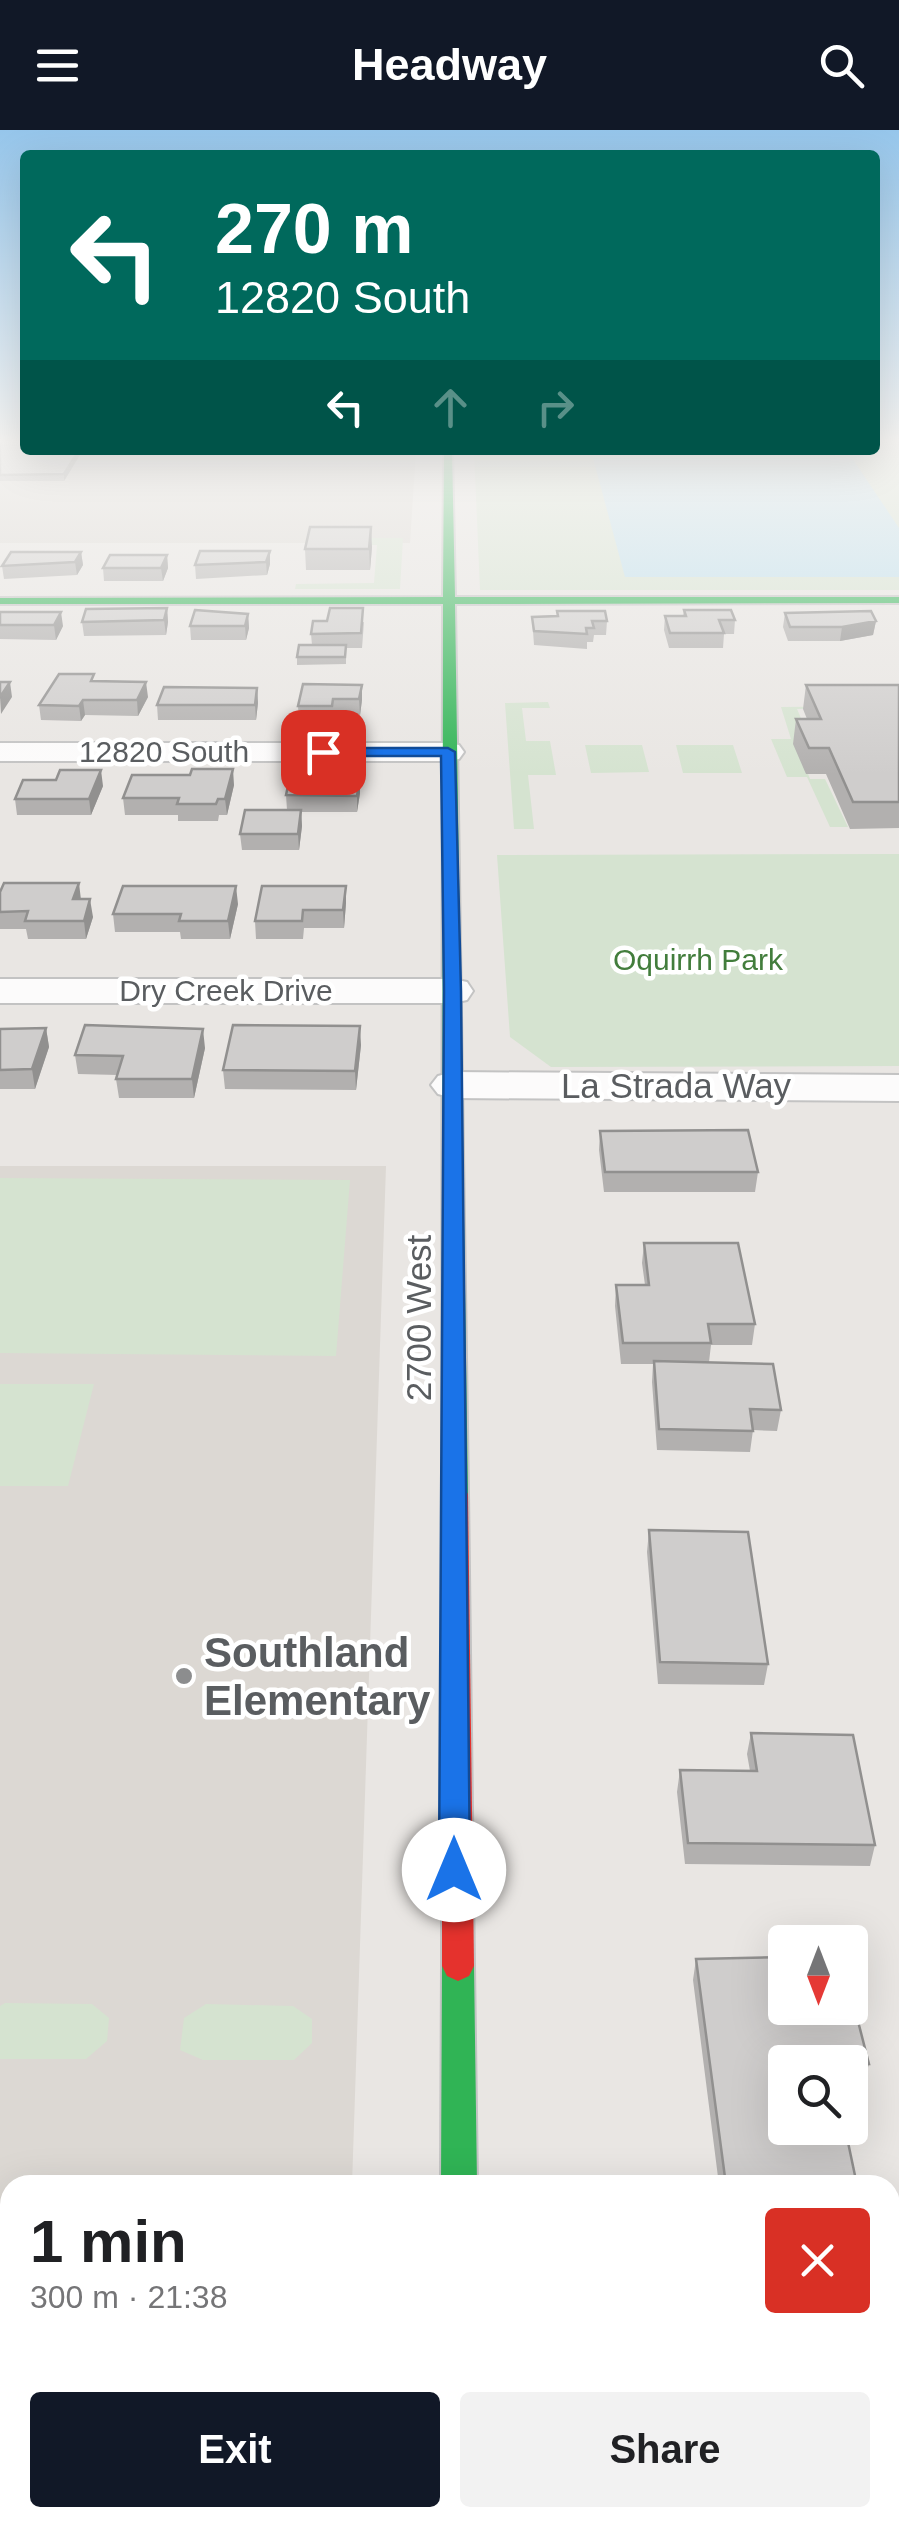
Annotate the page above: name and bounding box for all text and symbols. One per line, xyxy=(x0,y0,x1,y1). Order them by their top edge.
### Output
icon: menu xyxy=(30,38,85,93)
icon: search xyxy=(814,38,869,93)
text: Headway xyxy=(352,39,547,90)
icon: left xyxy=(50,190,180,320)
text: 270 m xyxy=(215,190,413,268)
text: 12820 South xyxy=(215,272,470,323)
icon: left xyxy=(318,380,373,435)
icon: ahead xyxy=(423,380,478,435)
icon: right xyxy=(528,380,583,435)
pin xyxy=(281,710,366,795)
icon: arrive xyxy=(296,725,351,780)
street label: 12820 South xyxy=(79,735,249,768)
park label: Oquirrh Park xyxy=(613,943,784,976)
street label: Dry Creek Drive xyxy=(119,974,333,1007)
street label: La Strada Way xyxy=(561,1066,792,1105)
street label: 2700 West xyxy=(399,1234,438,1401)
place label: Southland Elementary xyxy=(204,1629,431,1724)
marker: Southland Elementary xyxy=(173,1665,195,1687)
position arrow xyxy=(402,1818,506,1922)
north arrow xyxy=(768,1925,868,2025)
map controls xyxy=(768,1925,868,2145)
button: search xyxy=(768,2045,868,2145)
text: 1 min xyxy=(30,2208,187,2275)
button: close xyxy=(765,2208,870,2313)
text: 300 m · 21:38 xyxy=(30,2279,227,2315)
button: Exit xyxy=(30,2392,440,2507)
button: Share xyxy=(460,2392,870,2507)

